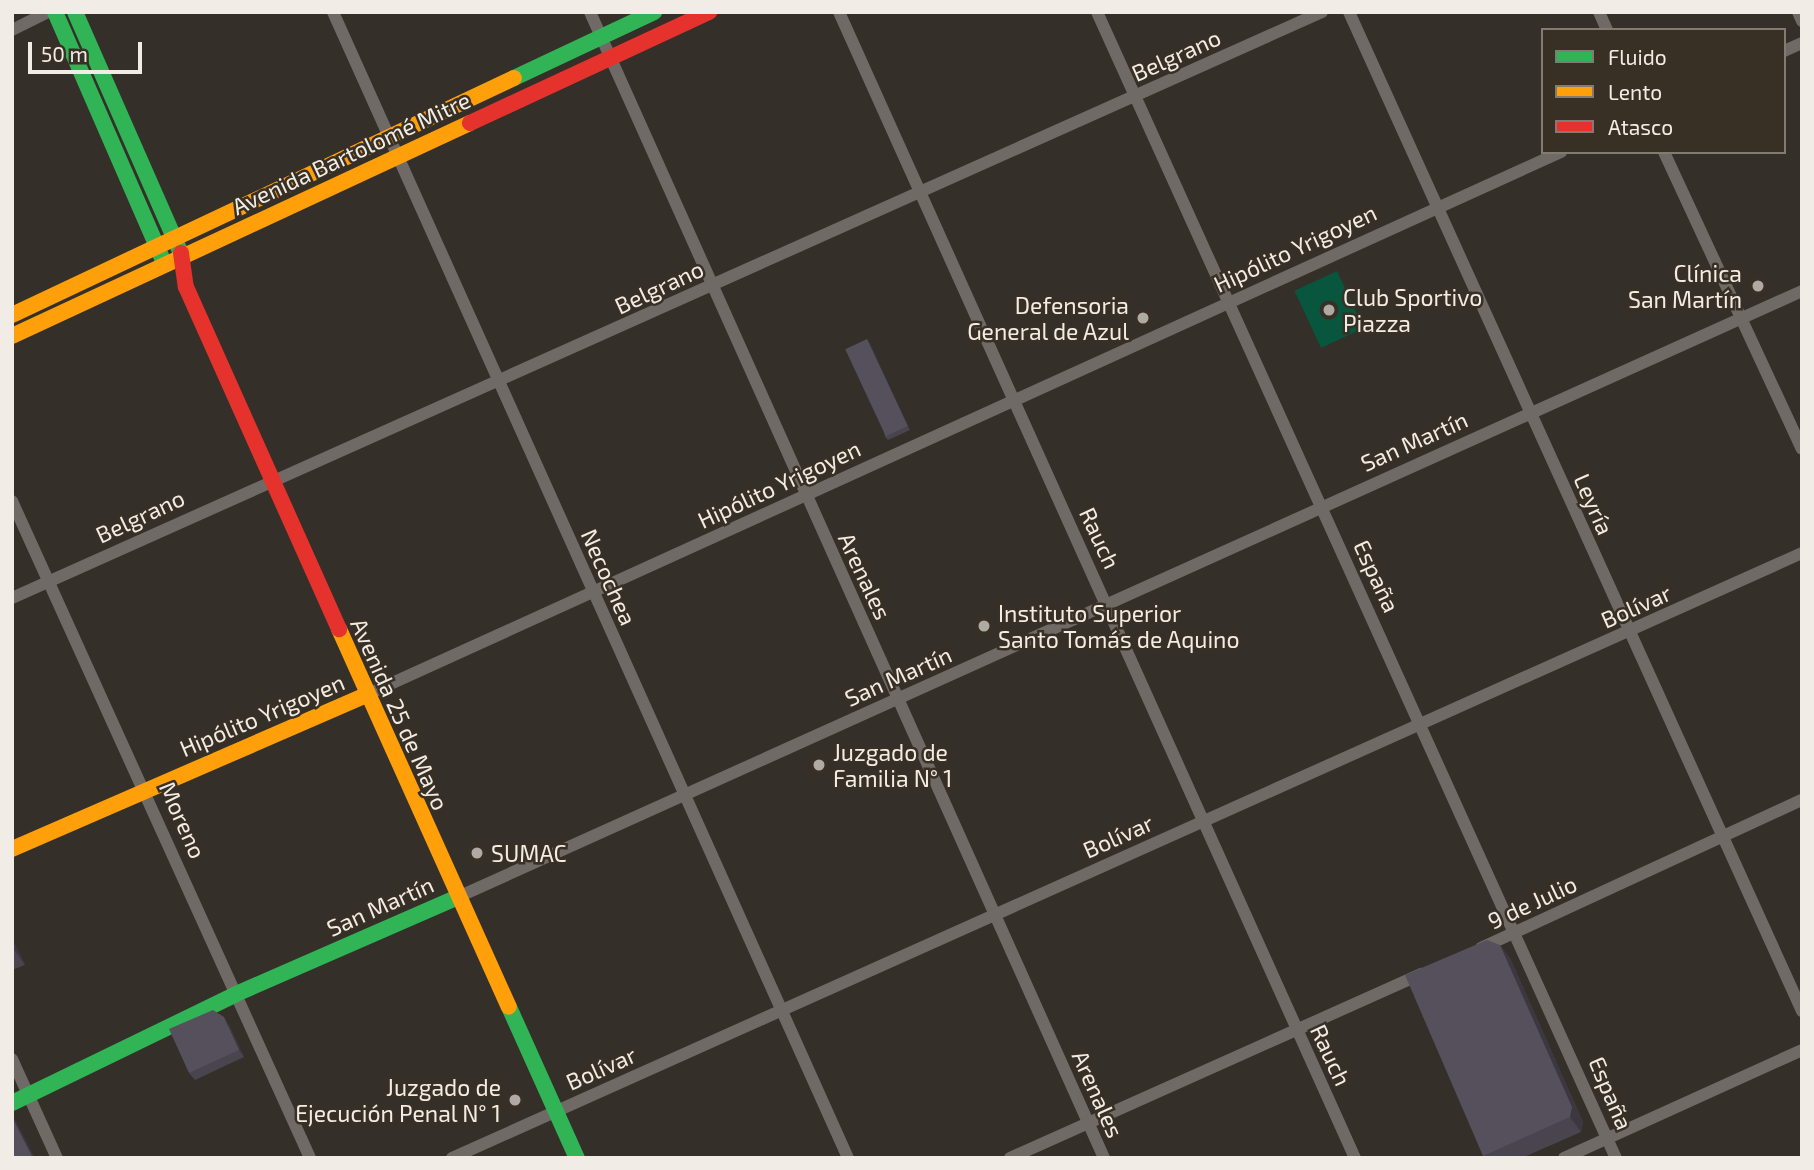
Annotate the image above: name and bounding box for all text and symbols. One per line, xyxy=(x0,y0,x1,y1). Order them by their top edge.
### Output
street label: Belgrano xyxy=(1127,23,1225,87)
scale bar xyxy=(32,28,145,72)
legend xyxy=(1541,28,1786,154)
text: 50 m xyxy=(41,41,88,66)
text: Fluido xyxy=(1608,44,1667,69)
text: Lento xyxy=(1608,79,1662,104)
street label: Avenida Bartolomé Mitre xyxy=(228,86,474,220)
text: Atasco xyxy=(1608,114,1673,139)
street label: Hipólito Yrigoyen xyxy=(1209,198,1381,298)
street label: Belgrano xyxy=(610,255,708,319)
place label: Clínica San Martín xyxy=(1628,259,1742,313)
marker: Clínica San Martín xyxy=(1748,276,1768,296)
place label: Club Sportivo Piazza xyxy=(1343,283,1482,337)
place label: Defensoria General de Azul xyxy=(966,291,1129,345)
marker: Club Sportivo Piazza xyxy=(1321,302,1337,318)
marker: Defensoria General de Azul xyxy=(1135,310,1151,326)
street label: San Martín xyxy=(1356,405,1472,477)
street label: Hipólito Yrigoyen xyxy=(693,434,865,534)
street label: Leyría xyxy=(1568,469,1620,539)
street label: Belgrano xyxy=(91,484,189,548)
street label: Rauch xyxy=(1074,503,1126,573)
street label: Necochea xyxy=(576,525,642,629)
street label: Arenales xyxy=(833,528,897,624)
street label: España xyxy=(1348,535,1406,617)
street label: Bolívar xyxy=(1597,578,1675,634)
place label: Instituto Superior Santo Tomás de Aquino xyxy=(998,599,1241,653)
street label: Avenida 25 de Mayo xyxy=(345,614,455,814)
marker: Instituto Superior Santo Tomás de Aquino xyxy=(976,618,992,634)
street label: San Martín xyxy=(840,640,956,712)
street label: Hipólito Yrigoyen xyxy=(175,668,349,762)
place label: Juzgado de Familia N° 1 xyxy=(833,738,952,792)
marker: Juzgado de Familia N° 1 xyxy=(811,757,827,773)
street label: Moreno xyxy=(154,777,212,863)
street label: Bolívar xyxy=(1079,808,1157,864)
place label: SUMAC xyxy=(491,839,567,867)
marker: SUMAC xyxy=(469,845,485,861)
street label: 9 de Julio xyxy=(1483,869,1581,935)
street label: San Martín xyxy=(322,870,438,942)
street label: Rauch xyxy=(1305,1020,1357,1090)
street label: Bolívar xyxy=(562,1040,640,1096)
street label: Arenales xyxy=(1067,1046,1129,1142)
street label: España xyxy=(1583,1052,1639,1134)
place label: Juzgado de Ejecución Penal N° 1 xyxy=(295,1073,501,1127)
marker: Juzgado de Ejecución Penal N° 1 xyxy=(507,1092,523,1108)

